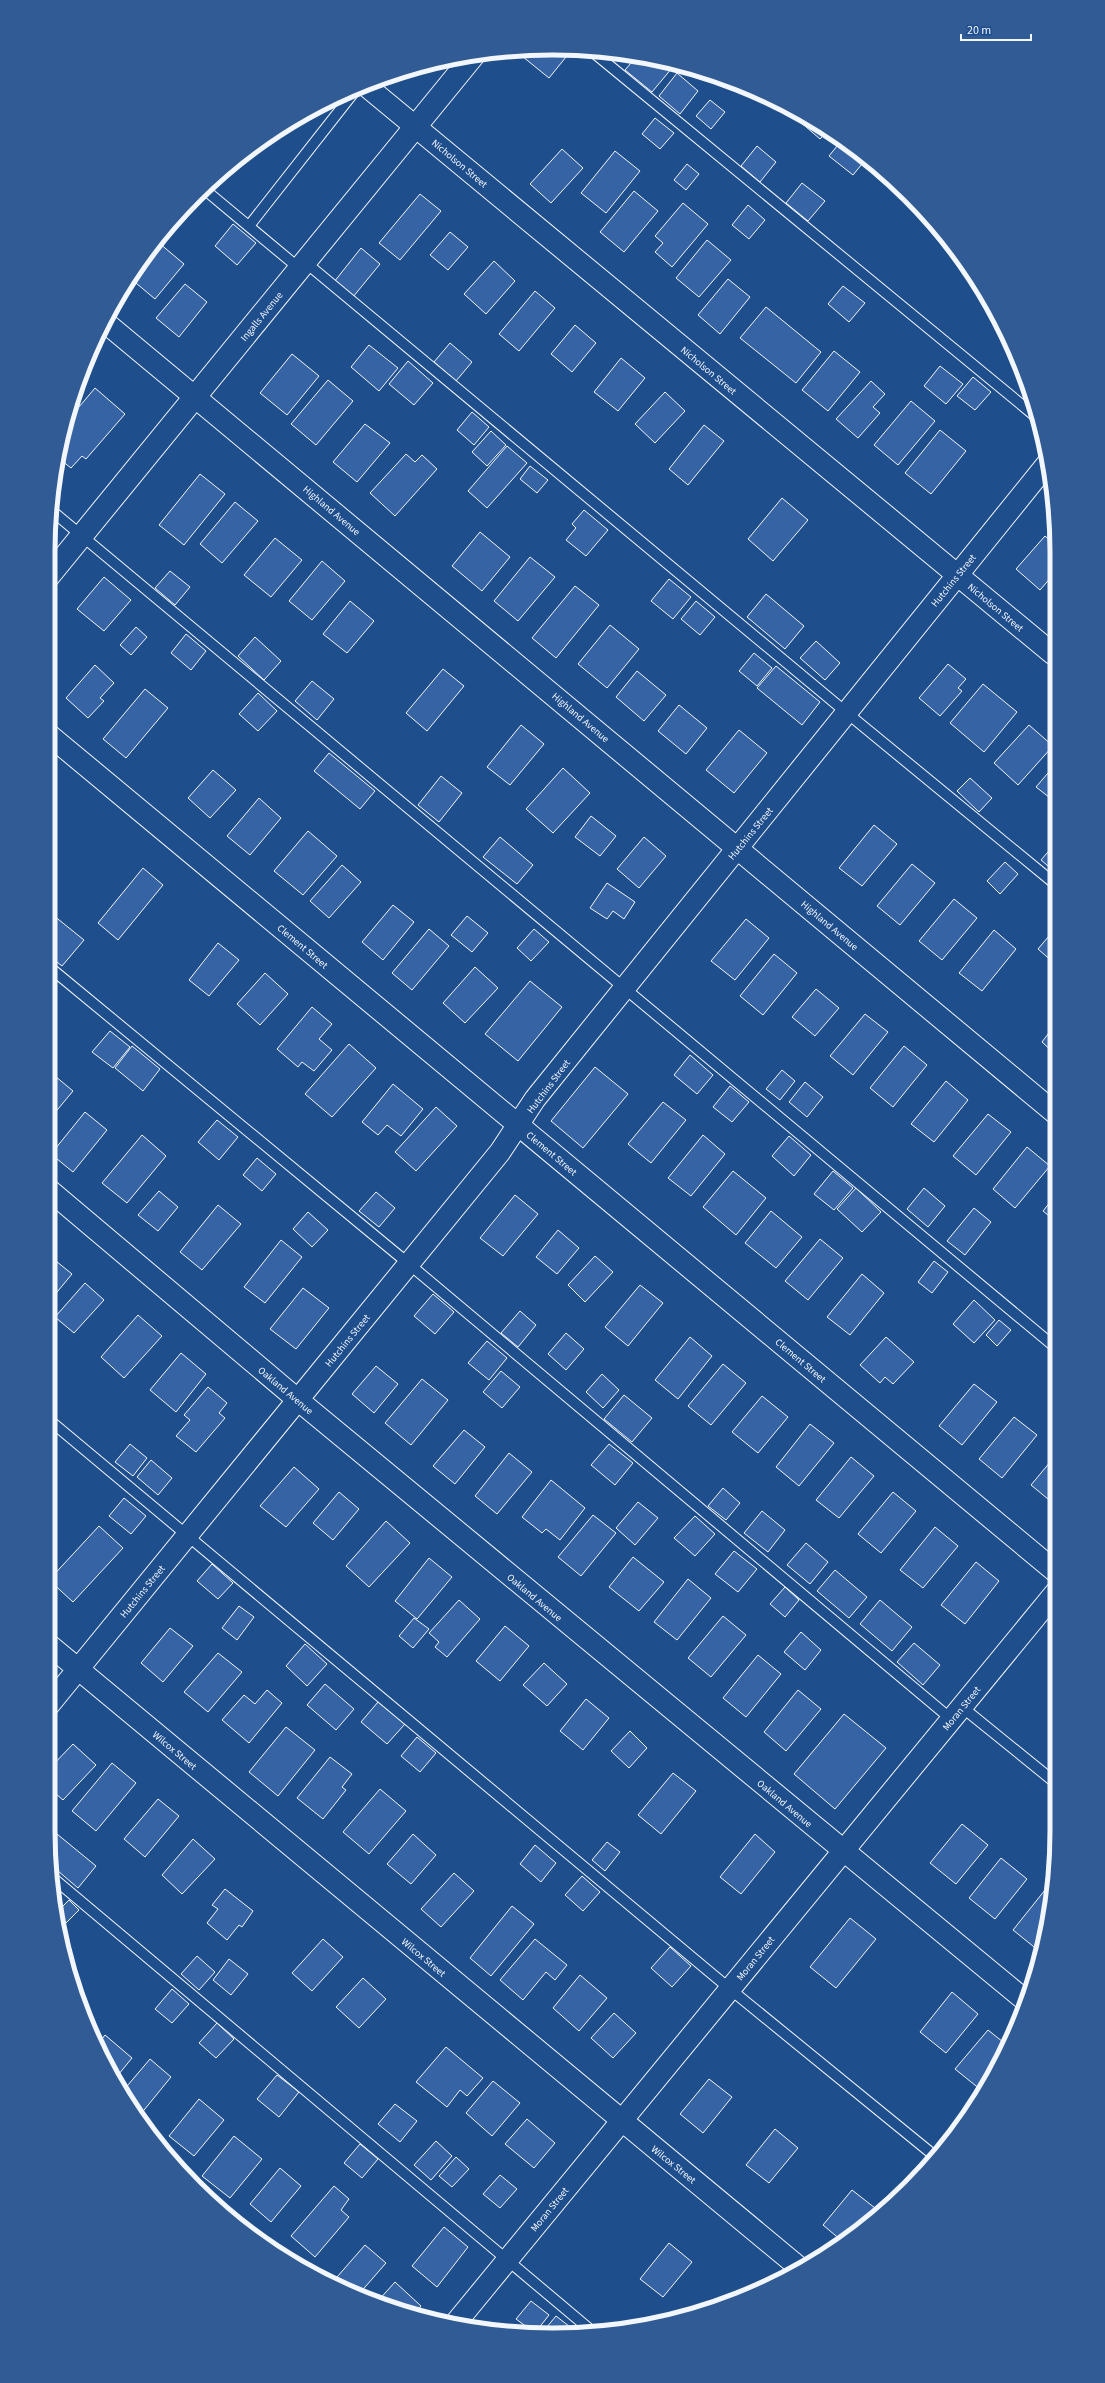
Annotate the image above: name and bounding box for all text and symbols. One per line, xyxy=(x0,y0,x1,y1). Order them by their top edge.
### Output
scale bar xyxy=(961,16,1031,42)
text: 20 m xyxy=(967,22,991,39)
street label: Nicholson Street xyxy=(428,136,491,192)
street label: Ingalls Avenue xyxy=(237,289,286,344)
street label: Nicholson Street xyxy=(677,343,740,399)
street label: Highland Avenue xyxy=(300,483,363,539)
street label: Hutchins Street xyxy=(928,551,980,610)
street label: Nicholson Street xyxy=(964,580,1027,636)
street label: Highland Avenue xyxy=(549,690,612,746)
street label: Hutchins Street xyxy=(725,804,777,863)
street label: Highland Avenue xyxy=(798,898,861,954)
street label: Clement Street xyxy=(274,921,331,973)
street label: Hutchins Street xyxy=(524,1056,574,1117)
street label: Clement Street xyxy=(523,1128,580,1180)
street label: Hutchins Street xyxy=(322,1311,374,1370)
street label: Clement Street xyxy=(772,1335,829,1387)
street label: Oakland Avenue xyxy=(255,1364,316,1418)
street label: Hutchins Street xyxy=(117,1562,169,1621)
street label: Oakland Avenue xyxy=(504,1571,565,1625)
street label: Moran Street xyxy=(940,1683,984,1734)
street label: Wilcox Street xyxy=(149,1728,200,1774)
street label: Oakland Avenue xyxy=(754,1777,815,1831)
street label: Moran Street xyxy=(734,1933,778,1984)
street label: Wilcox Street xyxy=(398,1935,449,1981)
street label: Wilcox Street xyxy=(648,2142,699,2188)
street label: Moran Street xyxy=(528,2184,572,2235)

